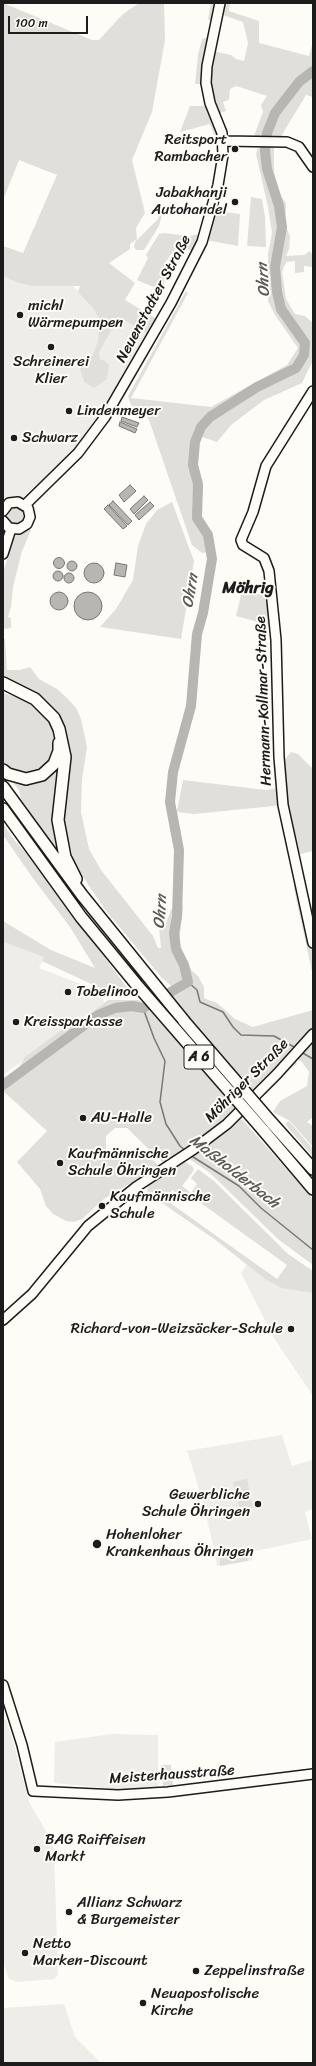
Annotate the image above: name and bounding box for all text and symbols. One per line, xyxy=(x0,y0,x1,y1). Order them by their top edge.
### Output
scale bar xyxy=(10,8,90,34)
text: 100 m xyxy=(15,12,48,34)
place label: Reitsport Rambacher xyxy=(155,131,227,166)
marker: Reitsport Rambacher xyxy=(230,144,240,154)
place label: Jabakhanji Autohandel xyxy=(152,184,227,219)
marker: Jabakhanji Autohandel xyxy=(230,197,240,207)
street label: Neuenstadter Straße xyxy=(113,232,195,366)
water label: Ohrn xyxy=(254,263,274,297)
place label: michl Wärmepumpen xyxy=(28,297,123,332)
marker: michl Wärmepumpen xyxy=(15,310,25,320)
marker: Schreinerei Klier xyxy=(46,342,56,352)
place label: Schreinerei Klier xyxy=(13,353,89,388)
place label: Lindenmeyer xyxy=(77,402,160,420)
marker: Lindenmeyer xyxy=(64,406,74,416)
place label: Schwarz xyxy=(22,429,78,447)
marker: Schwarz xyxy=(9,433,19,443)
water label: Ohrn xyxy=(179,573,203,609)
district label: Möhrig xyxy=(222,579,274,599)
street label: Hermann-Kollmar-Straße xyxy=(252,616,276,786)
water label: Ohrn xyxy=(150,894,172,930)
place label: Tobelinoo xyxy=(76,983,138,1001)
marker: Tobelinoo xyxy=(63,987,73,997)
place label: Kreissparkasse xyxy=(24,1013,123,1031)
marker: Kreissparkasse xyxy=(11,1017,21,1027)
street label: Möhriger Straße xyxy=(201,1035,293,1127)
road number: A 6 xyxy=(184,1045,214,1069)
place label: AU-Halle xyxy=(91,1109,152,1127)
marker: AU-Halle xyxy=(78,1113,88,1123)
water label: Maßholderbach xyxy=(185,1131,283,1213)
place label: Kaufmännische Schule Öhringen xyxy=(68,1145,176,1180)
marker: Kaufmännische Schule Öhringen xyxy=(55,1158,65,1168)
place label: Kaufmännische Schule xyxy=(110,1188,211,1223)
marker: Kaufmännische Schule xyxy=(97,1201,107,1211)
place label: Richard-von-Weizsäcker-Schule xyxy=(71,1320,283,1338)
marker: Richard-von-Weizsäcker-Schule xyxy=(286,1324,296,1334)
place label: Gewerbliche Schule Öhringen xyxy=(142,1486,250,1521)
marker: Gewerbliche Schule Öhringen xyxy=(253,1499,263,1509)
place label: Hohenloher Krankenhaus Öhringen xyxy=(106,1526,254,1561)
marker: Hohenloher Krankenhaus Öhringen xyxy=(91,1538,103,1550)
street label: Meisterhausstraße xyxy=(109,1762,235,1788)
place label: BAG Raiffeisen Markt xyxy=(45,1831,146,1866)
marker: BAG Raiffeisen Markt xyxy=(32,1844,42,1854)
place label: Allianz Schwarz & Burgemeister xyxy=(77,1894,182,1929)
marker: Allianz Schwarz & Burgemeister xyxy=(64,1907,74,1917)
place label: Netto Marken-Discount xyxy=(33,1935,148,1970)
marker: Netto Marken-Discount xyxy=(20,1948,30,1958)
place label: Zeppelinstraße xyxy=(204,1962,305,1980)
marker: Zeppelinstraße xyxy=(191,1966,201,1976)
place label: Neuapostolische Kirche xyxy=(151,1985,259,2020)
marker: Neuapostolische Kirche xyxy=(138,1998,148,2008)

